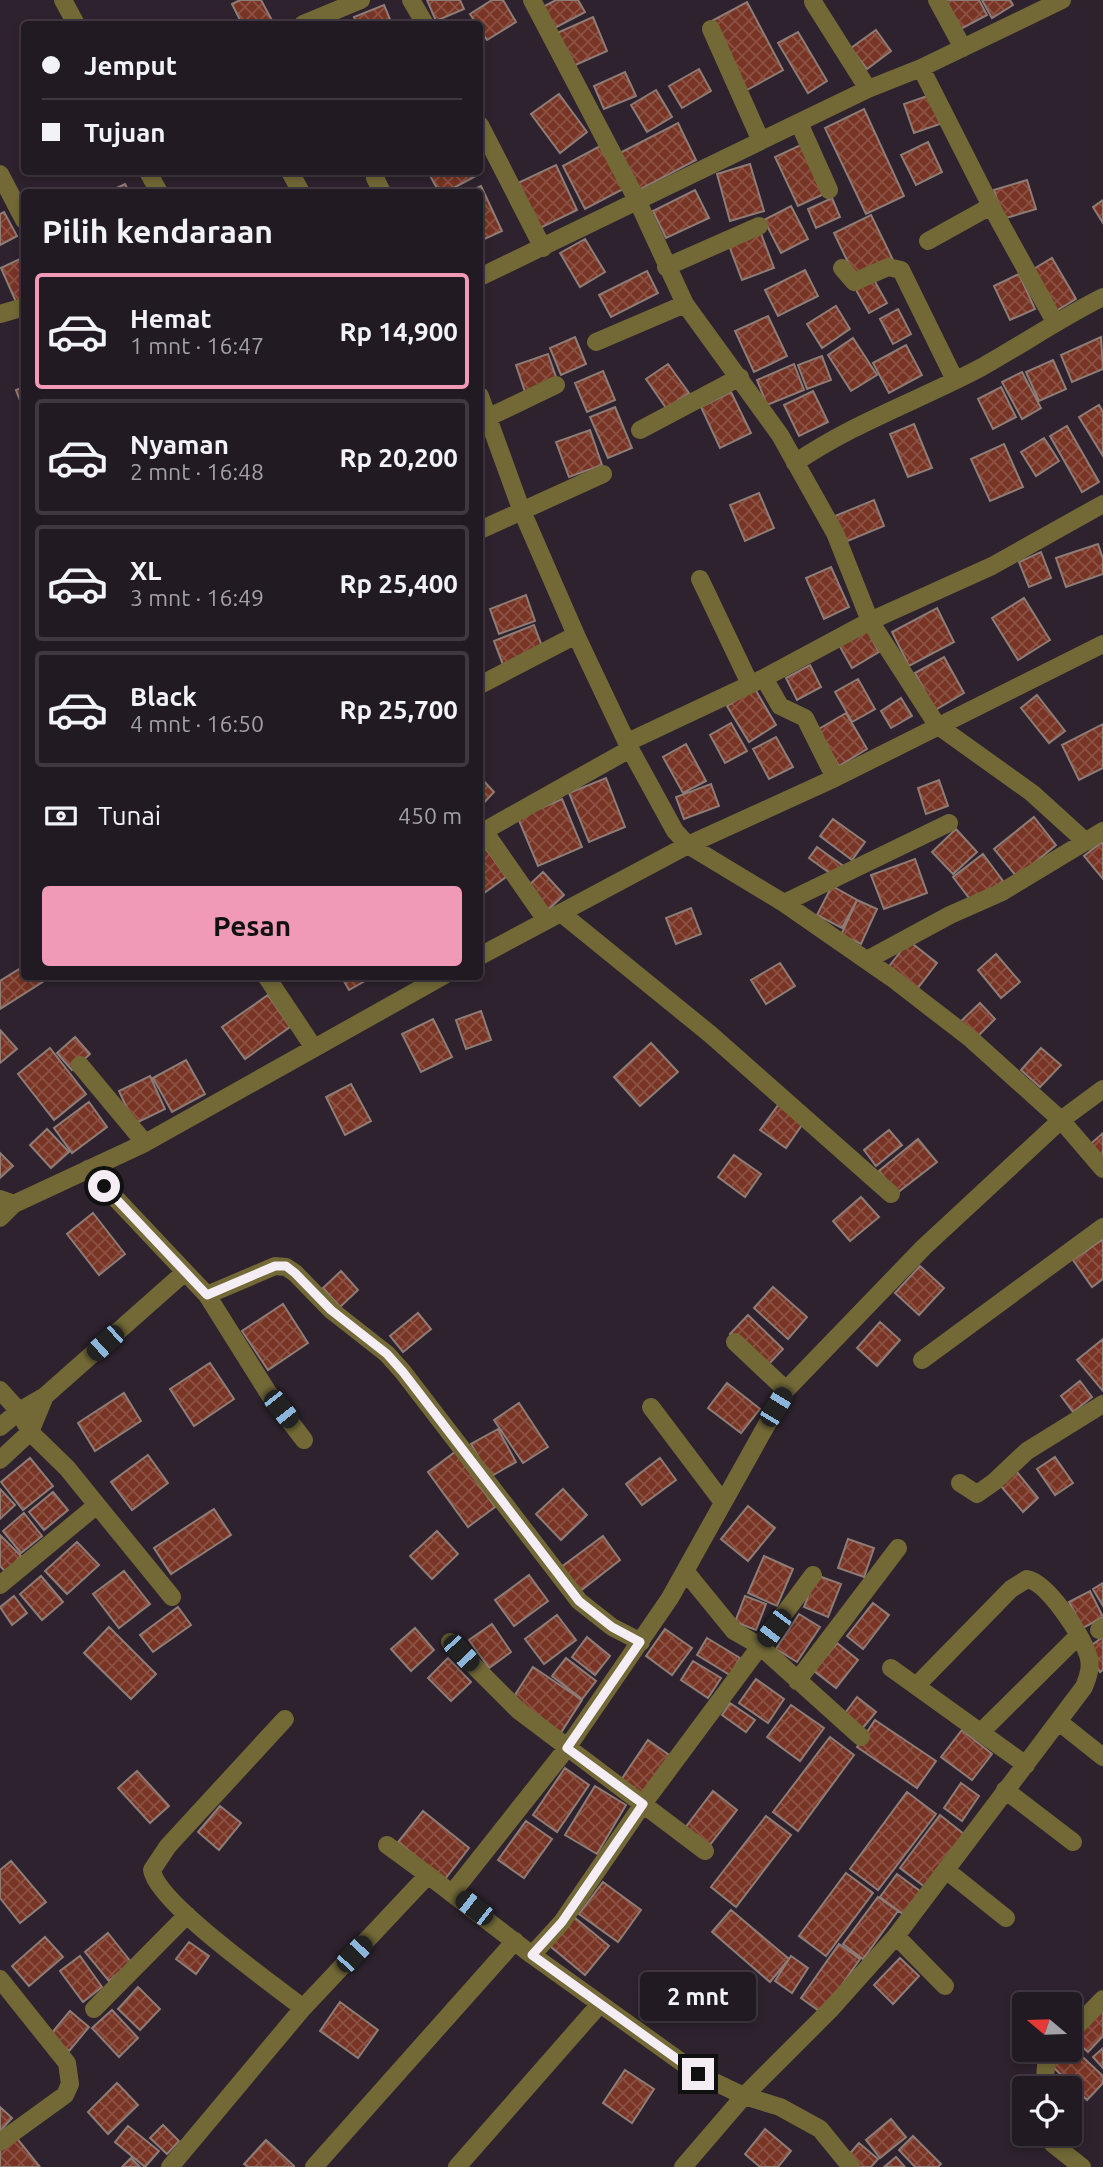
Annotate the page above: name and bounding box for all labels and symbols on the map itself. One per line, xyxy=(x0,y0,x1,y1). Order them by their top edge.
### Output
route start xyxy=(88,1170,120,1202)
car xyxy=(83,1321,128,1365)
car xyxy=(757,1384,796,1430)
car xyxy=(260,1386,303,1432)
car xyxy=(753,1605,796,1651)
car xyxy=(439,1630,484,1676)
car xyxy=(451,1887,498,1929)
car xyxy=(332,1931,377,1977)
callout: 2 mnt xyxy=(640,1972,756,2022)
north arrow xyxy=(1012,1992,1082,2062)
route end xyxy=(682,2058,714,2090)

